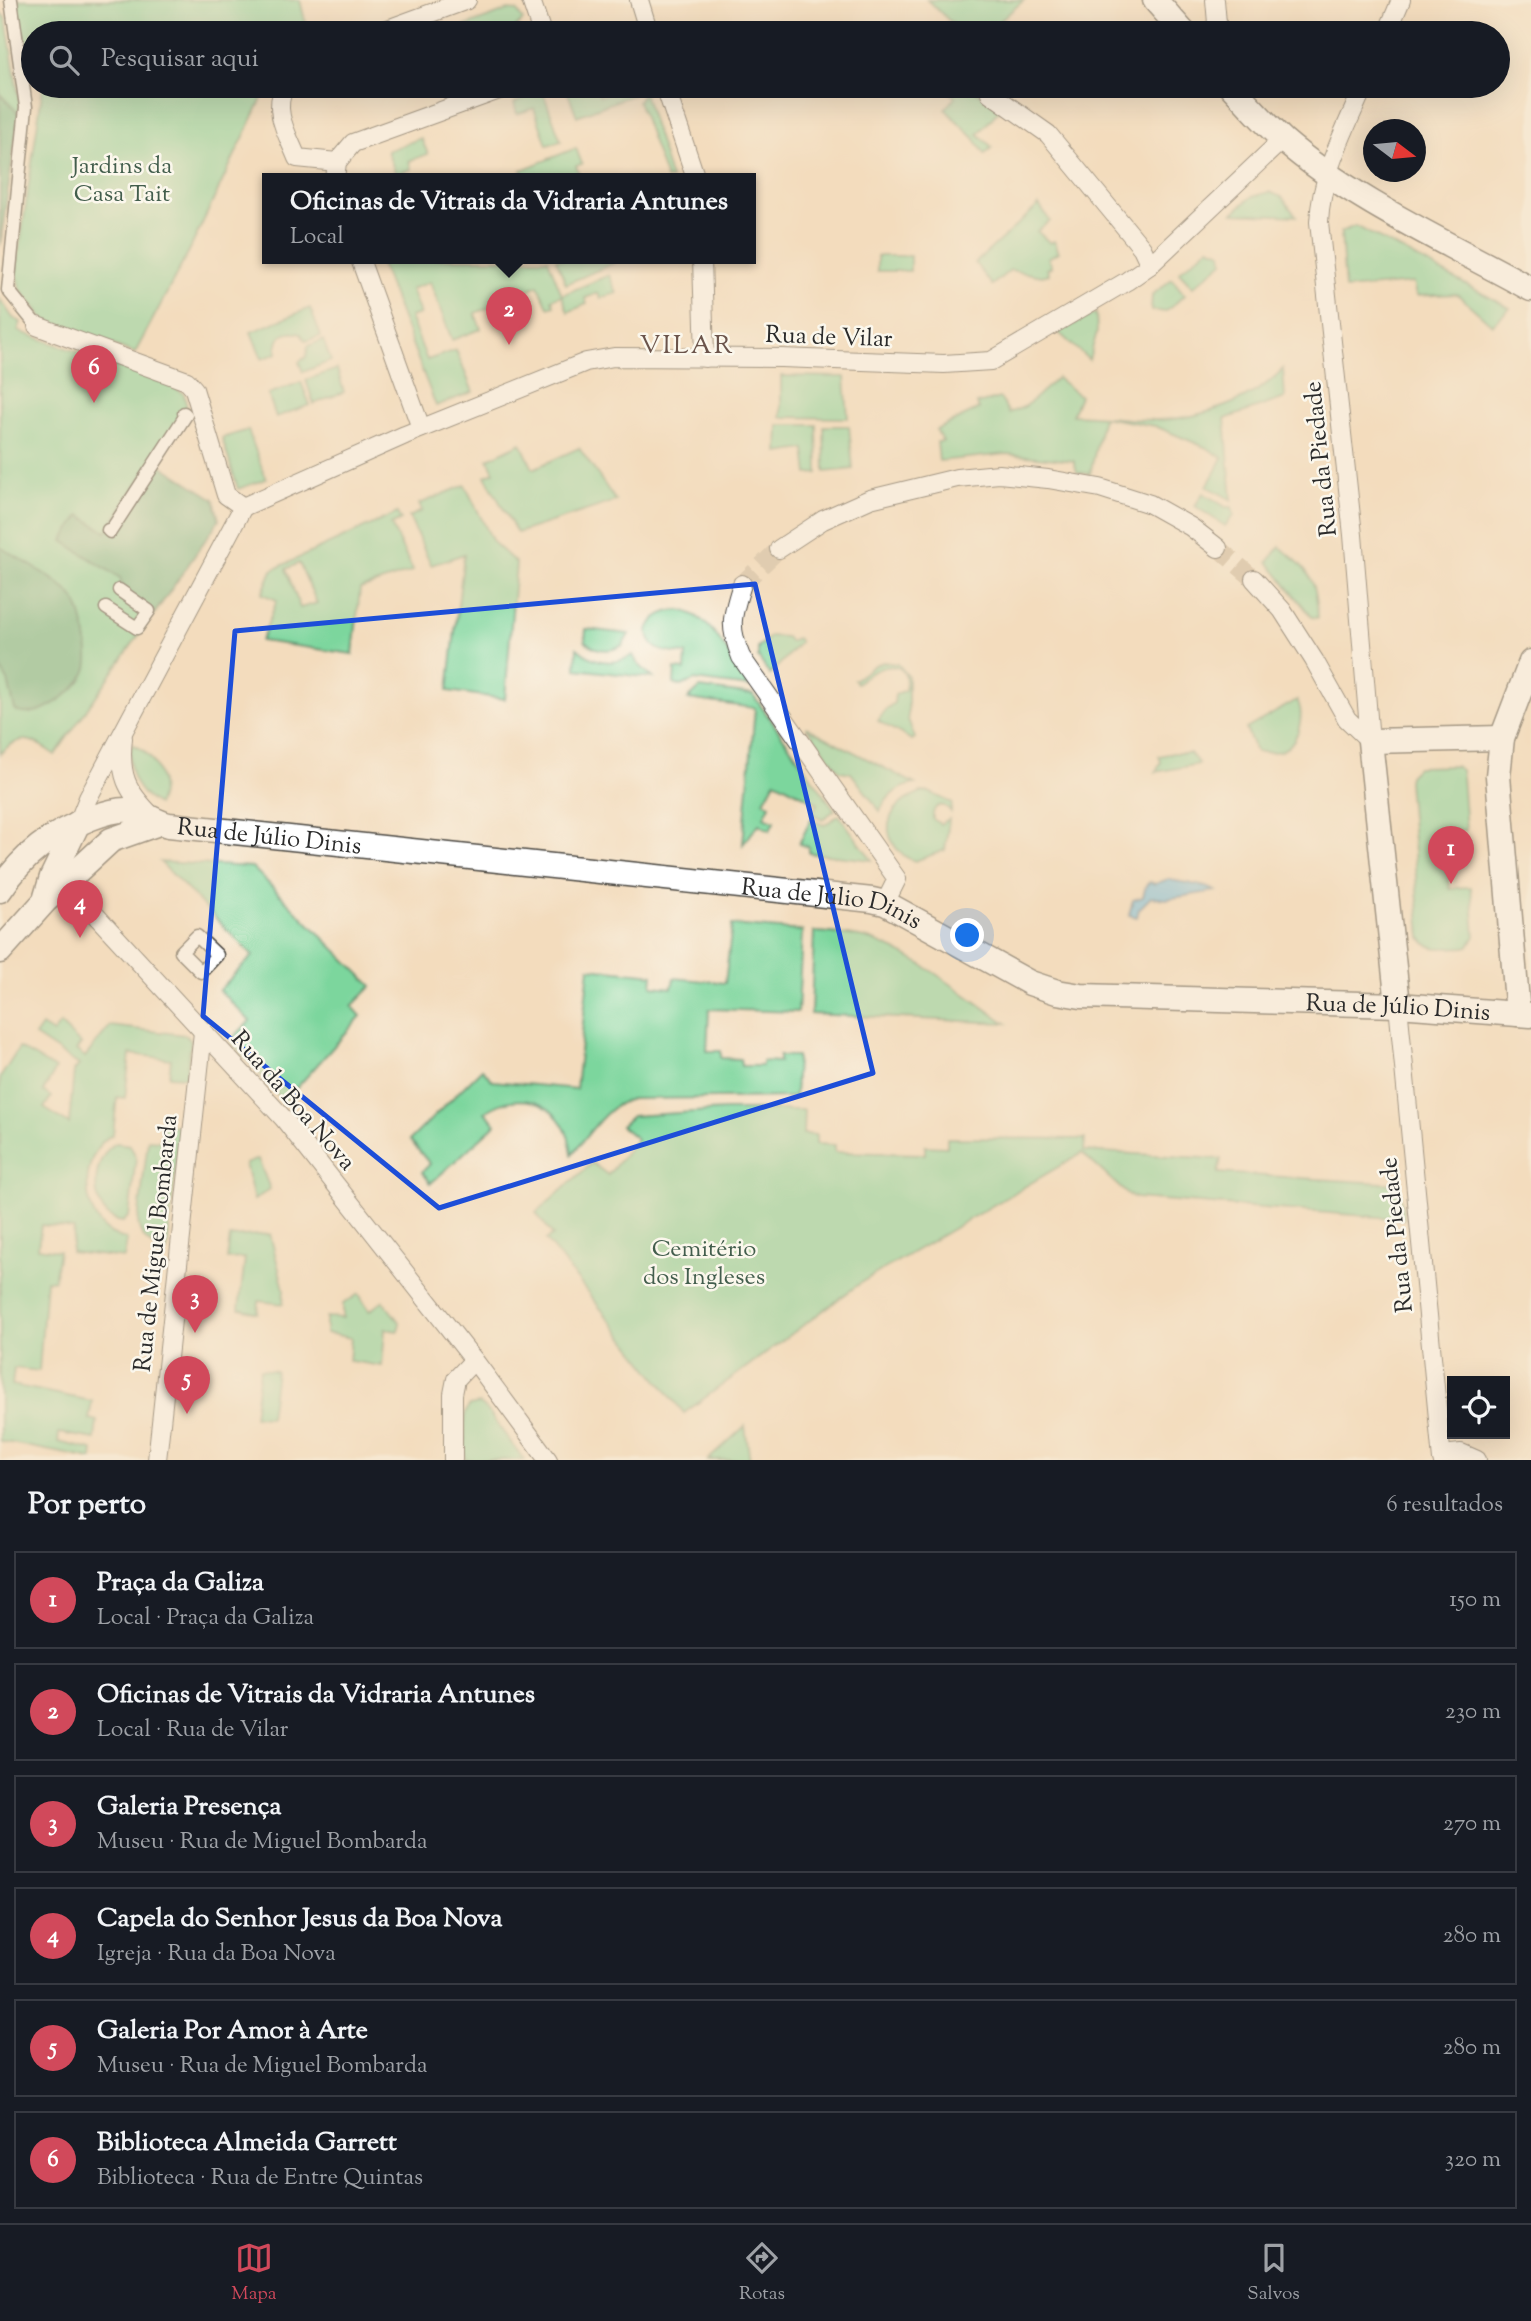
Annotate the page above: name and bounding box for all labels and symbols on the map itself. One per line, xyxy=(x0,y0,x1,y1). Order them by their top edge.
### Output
north arrow xyxy=(1363,119,1426,182)
park label: Jardins da Casa Tait xyxy=(70,150,172,212)
pin: 2 xyxy=(486,287,532,345)
street label: Rua de Vilar xyxy=(765,319,893,357)
district label: VILAR xyxy=(640,328,734,365)
pin: 6 xyxy=(71,345,117,403)
street label: Rua da Piedade xyxy=(1297,379,1347,538)
street label: Rua de Júlio Dinis xyxy=(175,811,363,864)
pin: 1 xyxy=(1428,826,1474,884)
street label: Rua de Júlio Dinis xyxy=(739,871,927,939)
pin: 4 xyxy=(57,880,103,938)
your location xyxy=(950,918,984,952)
street label: Rua de Júlio Dinis xyxy=(1305,987,1491,1031)
street label: Rua da Boa Nova xyxy=(222,1024,363,1179)
street label: Rua de Miguel Bombarda xyxy=(127,1113,187,1374)
street label: Rua da Piedade xyxy=(1373,1155,1423,1314)
park label: Cemitério dos Ingleses xyxy=(643,1233,765,1295)
pin: 3 xyxy=(172,1275,218,1333)
pin: 5 xyxy=(164,1356,210,1414)

